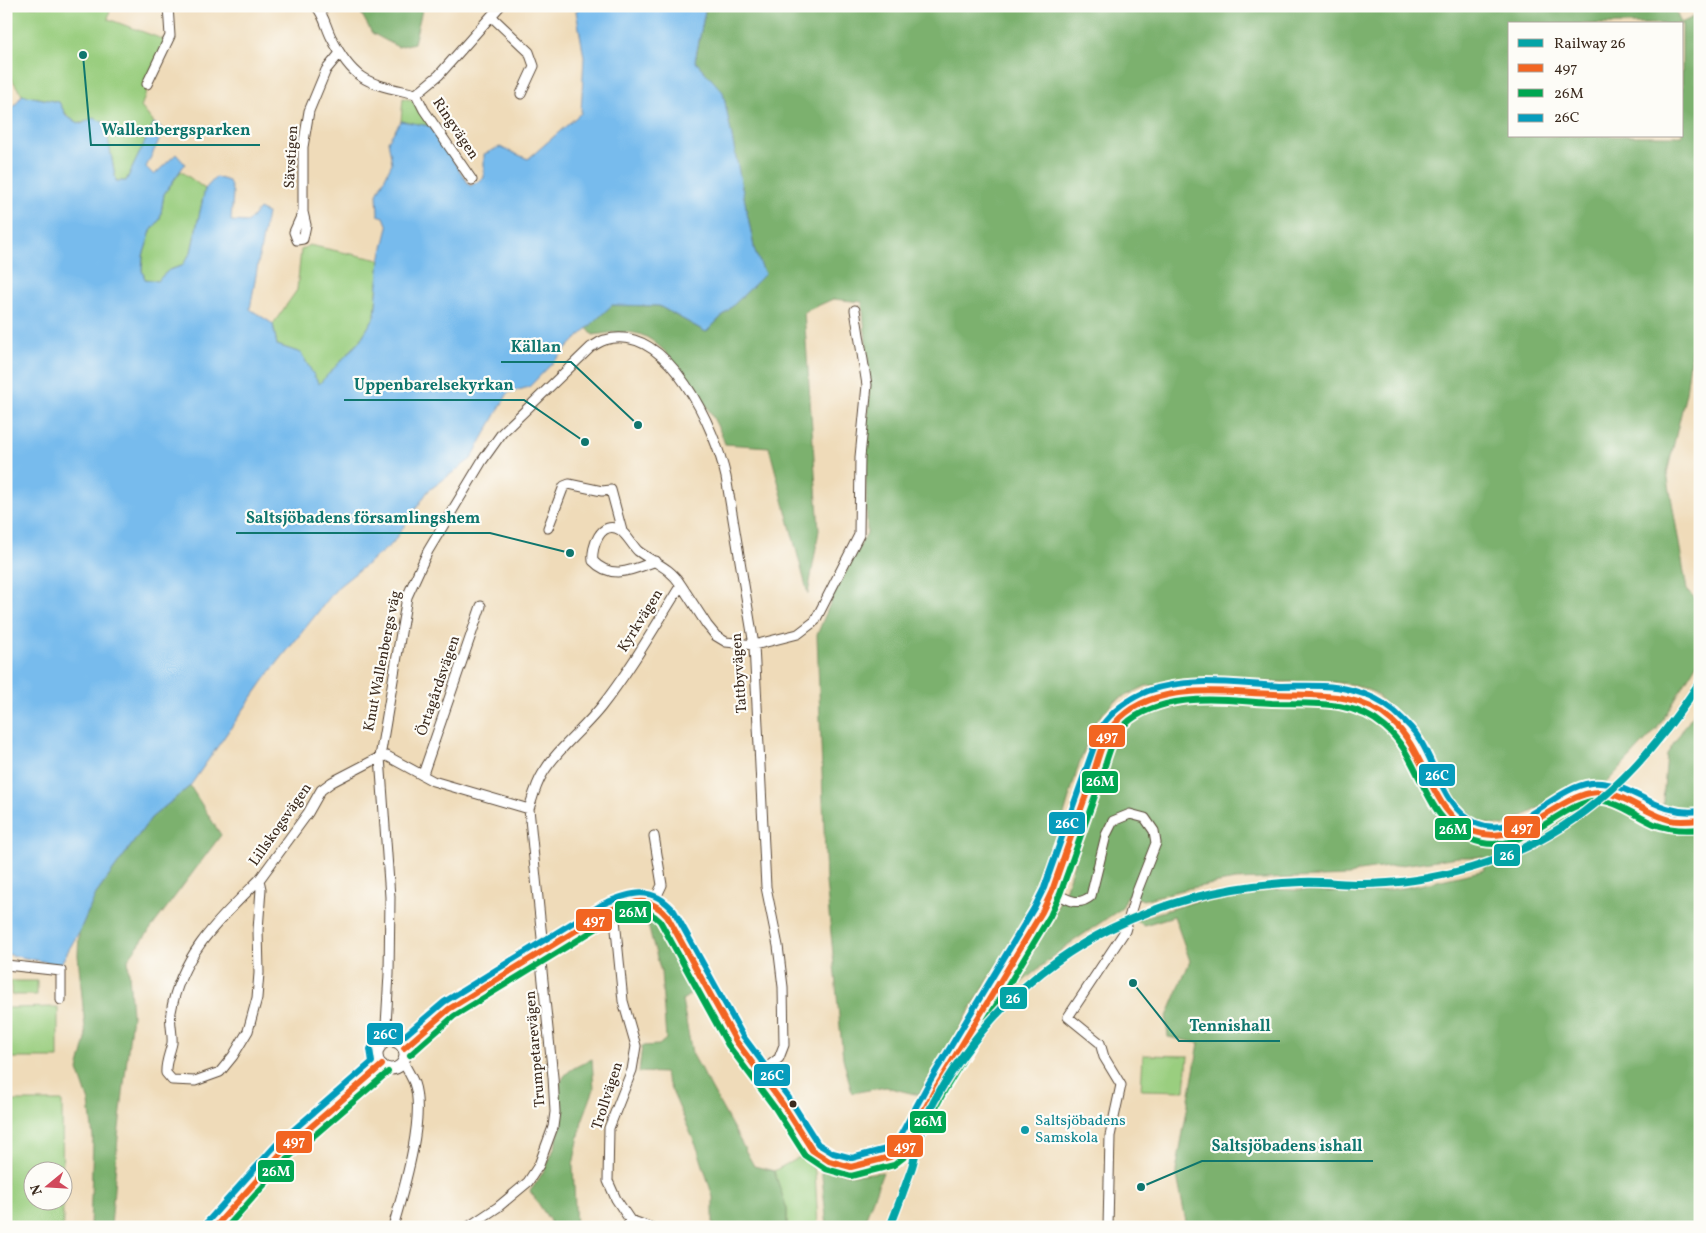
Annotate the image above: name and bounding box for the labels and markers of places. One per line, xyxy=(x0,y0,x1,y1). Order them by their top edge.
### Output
callout: Wallenbergsparken xyxy=(91,114,260,145)
callout: Källan xyxy=(501,331,571,362)
callout: Uppenbarelsekyrkan xyxy=(344,369,524,400)
callout: Saltsjöbadens församlingshem xyxy=(236,502,490,533)
callout: Tennishall xyxy=(1179,1010,1280,1041)
unlabelled marker xyxy=(788,1099,798,1109)
place label: Saltsjöbadens Samskola xyxy=(1035,1111,1126,1149)
marker: Saltsjöbadens Samskola xyxy=(1019,1124,1031,1136)
callout: Saltsjöbadens ishall xyxy=(1202,1130,1373,1161)

